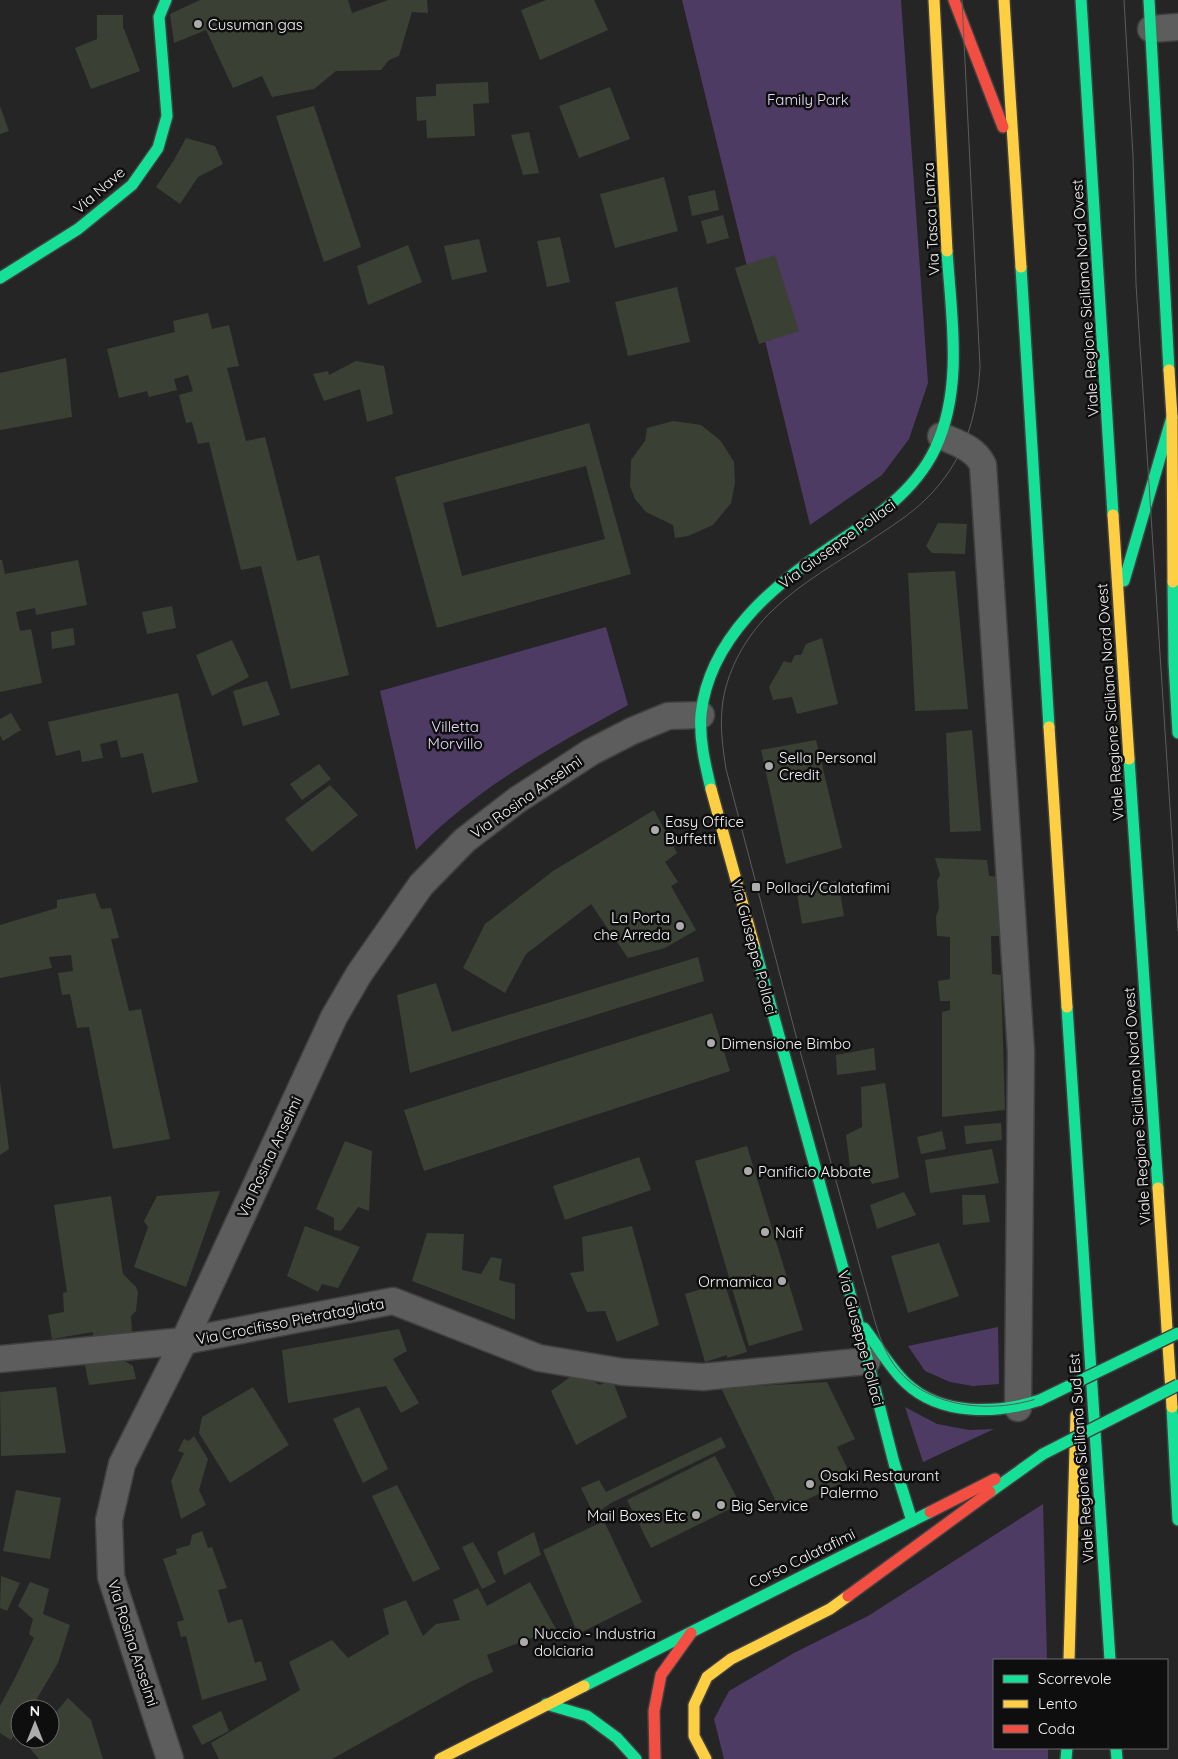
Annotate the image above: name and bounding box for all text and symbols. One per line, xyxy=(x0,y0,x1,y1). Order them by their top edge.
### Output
place label: Cusuman gas xyxy=(208,15,303,34)
marker: Cusuman gas xyxy=(192,18,204,30)
park label: Family Park xyxy=(767,90,849,109)
street label: Via Nave xyxy=(69,162,129,218)
street label: Via Tasca Lanza xyxy=(919,162,943,276)
street label: Viale Regione Siciliana Nord Ovest xyxy=(1067,179,1103,417)
street label: Via Giuseppe Pollaci xyxy=(775,495,899,593)
street label: Viale Regione Siciliana Nord Ovest xyxy=(1092,583,1128,821)
park label: Villetta Morvillo xyxy=(428,717,482,753)
place label: Sella Personal Credit xyxy=(779,748,876,784)
street label: Via Rosina Anselmi xyxy=(467,751,585,843)
marker: Sella Personal Credit xyxy=(763,760,775,772)
place label: Easy Office Buffetti xyxy=(665,812,744,848)
marker: Easy Office Buffetti xyxy=(649,824,661,836)
street label: Via Giuseppe Pollaci xyxy=(727,877,781,1017)
place label: Pollaci/Calatafimi xyxy=(766,878,890,897)
marker: Pollaci/Calatafimi xyxy=(750,881,762,893)
place label: La Porta che Arreda xyxy=(594,908,670,944)
marker: La Porta che Arreda xyxy=(674,920,686,932)
street label: Viale Regione Siciliana Nord Ovest xyxy=(1119,987,1155,1225)
place label: Dimensione Bimbo xyxy=(721,1034,851,1053)
marker: Dimensione Bimbo xyxy=(705,1037,717,1049)
street label: Via Rosina Anselmi xyxy=(233,1093,305,1221)
place label: Panificio Abbate xyxy=(758,1162,871,1181)
marker: Panificio Abbate xyxy=(742,1165,754,1177)
place label: Naif xyxy=(775,1223,804,1242)
marker: Naif xyxy=(759,1226,771,1238)
street label: Via Giuseppe Pollaci xyxy=(834,1268,888,1408)
place label: Ormamica xyxy=(698,1272,772,1291)
marker: Ormamica xyxy=(776,1275,788,1287)
street label: Via Crocifisso Pietratagliata xyxy=(194,1293,386,1349)
street label: Viale Regione Siciliana Sud Est xyxy=(1064,1352,1098,1564)
place label: Osaki Restaurant Palermo xyxy=(820,1466,940,1502)
marker: Osaki Restaurant Palermo xyxy=(804,1478,816,1490)
place label: Big Service xyxy=(731,1496,808,1515)
marker: Big Service xyxy=(715,1499,727,1511)
place label: Mail Boxes Etc xyxy=(587,1506,686,1525)
marker: Mail Boxes Etc xyxy=(690,1509,702,1521)
street label: Corso Calatafimi xyxy=(746,1524,858,1592)
street label: Via Rosina Anselmi xyxy=(104,1577,162,1709)
place label: Nuccio - Industria dolciaria xyxy=(534,1624,656,1660)
marker: Nuccio - Industria dolciaria xyxy=(518,1636,530,1648)
legend xyxy=(993,1659,1168,1749)
text: Scorrevole xyxy=(1038,1669,1112,1688)
text: Lento xyxy=(1038,1694,1077,1713)
north arrow xyxy=(10,1699,60,1749)
text: N xyxy=(30,1702,40,1720)
text: Coda xyxy=(1038,1719,1075,1738)

